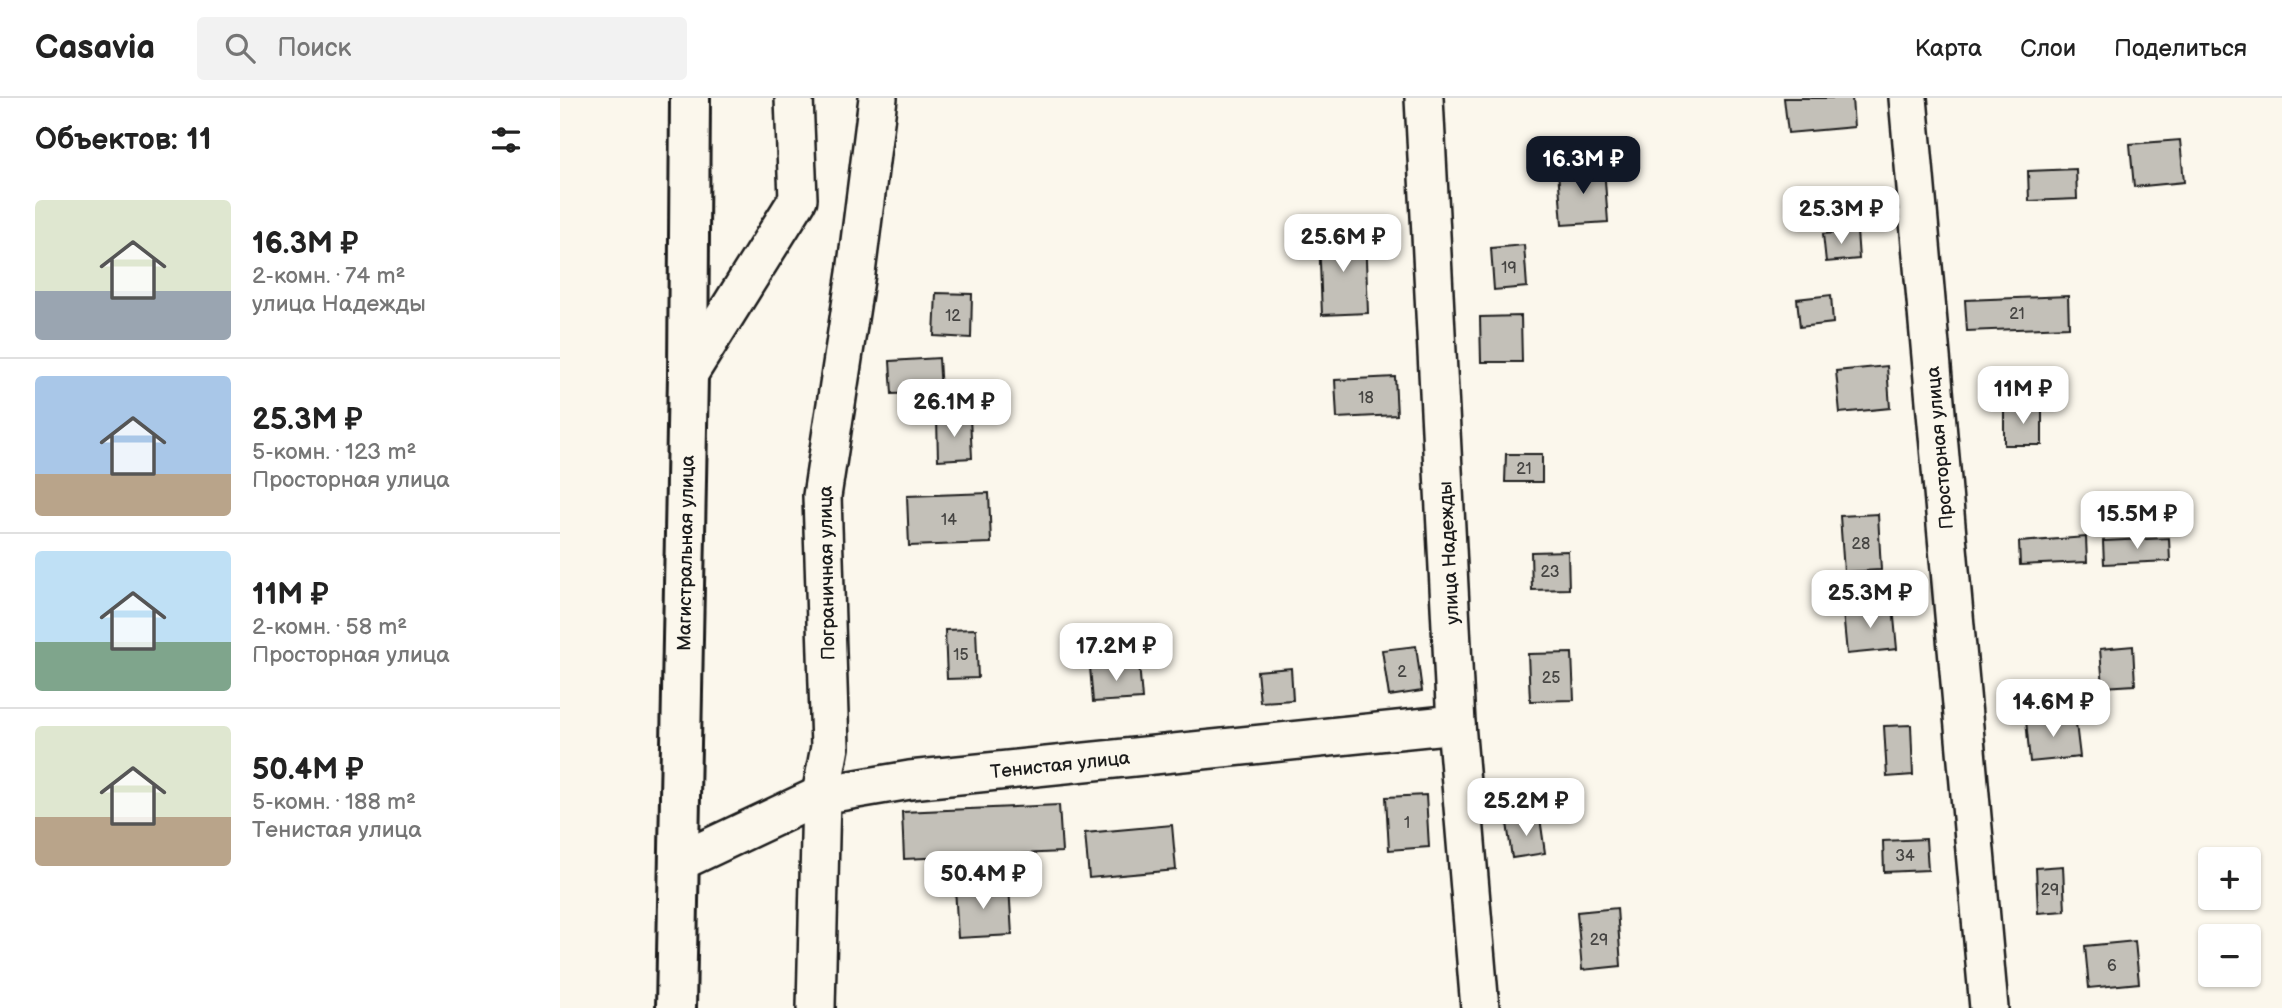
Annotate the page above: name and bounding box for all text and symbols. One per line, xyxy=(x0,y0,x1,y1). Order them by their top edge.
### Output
search box xyxy=(197,17,687,80)
text: Casavia xyxy=(35,28,155,68)
icon: search xyxy=(221,29,259,67)
text: Поиск xyxy=(277,33,351,64)
text: Карта xyxy=(1915,34,1982,63)
text: Слои xyxy=(2020,34,2076,63)
text: Поделиться xyxy=(2114,34,2247,63)
icon: filters xyxy=(487,121,525,159)
text: Объектов: 11 xyxy=(35,122,212,158)
pin: 16.3M ₽ xyxy=(1518,136,1648,196)
text: 16.3M ₽ xyxy=(1542,145,1624,173)
pin: 25.3M ₽ xyxy=(1776,186,1906,246)
text: 25.3M ₽ xyxy=(1799,195,1883,223)
pin: 25.6M ₽ xyxy=(1278,214,1408,274)
text: 25.6M ₽ xyxy=(1300,223,1386,251)
text: 16.3M ₽ xyxy=(252,226,358,262)
icon: home xyxy=(91,228,175,312)
house number: 19 xyxy=(1501,259,1517,278)
text: 2-комн. · 74 m² xyxy=(252,262,405,290)
text: улица Надежды xyxy=(252,290,426,318)
house number: 21 xyxy=(2009,305,2025,324)
house number: 12 xyxy=(945,307,961,326)
street label: Просторная улица xyxy=(1922,365,1959,530)
pin: 11M ₽ xyxy=(1974,366,2072,426)
text: 11M ₽ xyxy=(1994,375,2052,403)
pin: 26.1M ₽ xyxy=(889,380,1019,439)
text: 26.1M ₽ xyxy=(913,388,995,416)
house number: 18 xyxy=(1358,389,1374,408)
text: 25.3M ₽ xyxy=(252,402,363,438)
icon: home xyxy=(91,404,175,488)
text: 5-комн. · 123 m² xyxy=(252,438,416,466)
street label: Магистральная улица xyxy=(673,455,700,651)
house number: 21 xyxy=(1516,460,1532,479)
text: Просторная улица xyxy=(252,466,450,494)
street label: улица Надежды xyxy=(1434,481,1465,625)
street label: Пограничная улица xyxy=(814,485,841,661)
pin: 15.5M ₽ xyxy=(2072,491,2202,551)
text: 15.5M ₽ xyxy=(2097,500,2177,528)
house number: 14 xyxy=(941,511,957,530)
house number: 28 xyxy=(1852,535,1870,554)
house number: 23 xyxy=(1541,563,1560,582)
pin: 25.3M ₽ xyxy=(1805,570,1935,630)
text: 11M ₽ xyxy=(252,577,329,613)
icon: home xyxy=(91,579,175,663)
text: 25.3M ₽ xyxy=(1828,579,1912,607)
text: 2-комн. · 58 m² xyxy=(252,613,407,641)
pin: 17.2M ₽ xyxy=(1051,624,1181,683)
text: 17.2M ₽ xyxy=(1076,632,1156,660)
text: Просторная улица xyxy=(252,641,450,669)
house number: 15 xyxy=(953,646,969,665)
house number: 2 xyxy=(1397,663,1407,682)
house number: 25 xyxy=(1542,669,1560,688)
pin: 14.6M ₽ xyxy=(1988,680,2118,739)
text: 14.6M ₽ xyxy=(2012,688,2094,716)
street label: Тенистая улица xyxy=(989,747,1131,784)
text: 50.4M ₽ xyxy=(252,752,364,788)
icon: home xyxy=(91,754,175,838)
pin: 25.2M ₽ xyxy=(1461,778,1591,838)
text: 25.2M ₽ xyxy=(1483,787,1569,815)
text: 5-комн. · 188 m² xyxy=(252,788,416,816)
house number: 1 xyxy=(1404,814,1410,833)
text: Тенистая улица xyxy=(252,816,422,844)
house number: 34 xyxy=(1895,847,1915,866)
map controls xyxy=(2198,847,2261,987)
button: + xyxy=(2198,847,2261,910)
pin: 50.4M ₽ xyxy=(918,852,1048,911)
text: 50.4M ₽ xyxy=(940,860,1026,888)
house number: 29 xyxy=(2041,881,2059,900)
button: − xyxy=(2198,924,2261,987)
house number: 29 xyxy=(1590,931,1608,950)
house number: 6 xyxy=(2107,957,2117,976)

